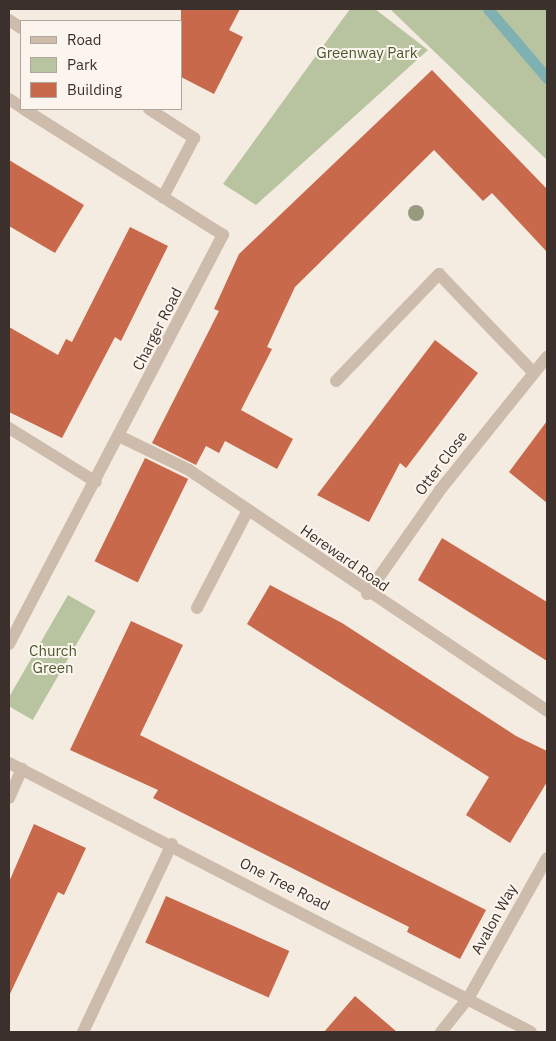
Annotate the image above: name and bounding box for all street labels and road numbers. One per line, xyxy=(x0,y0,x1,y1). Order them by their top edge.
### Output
street label: Charger Road xyxy=(128,285,186,373)
street label: Otter Close xyxy=(411,427,471,499)
street label: Hereward Road xyxy=(297,521,393,595)
street label: One Tree Road xyxy=(237,854,333,914)
street label: Avalon Way xyxy=(467,881,521,957)

